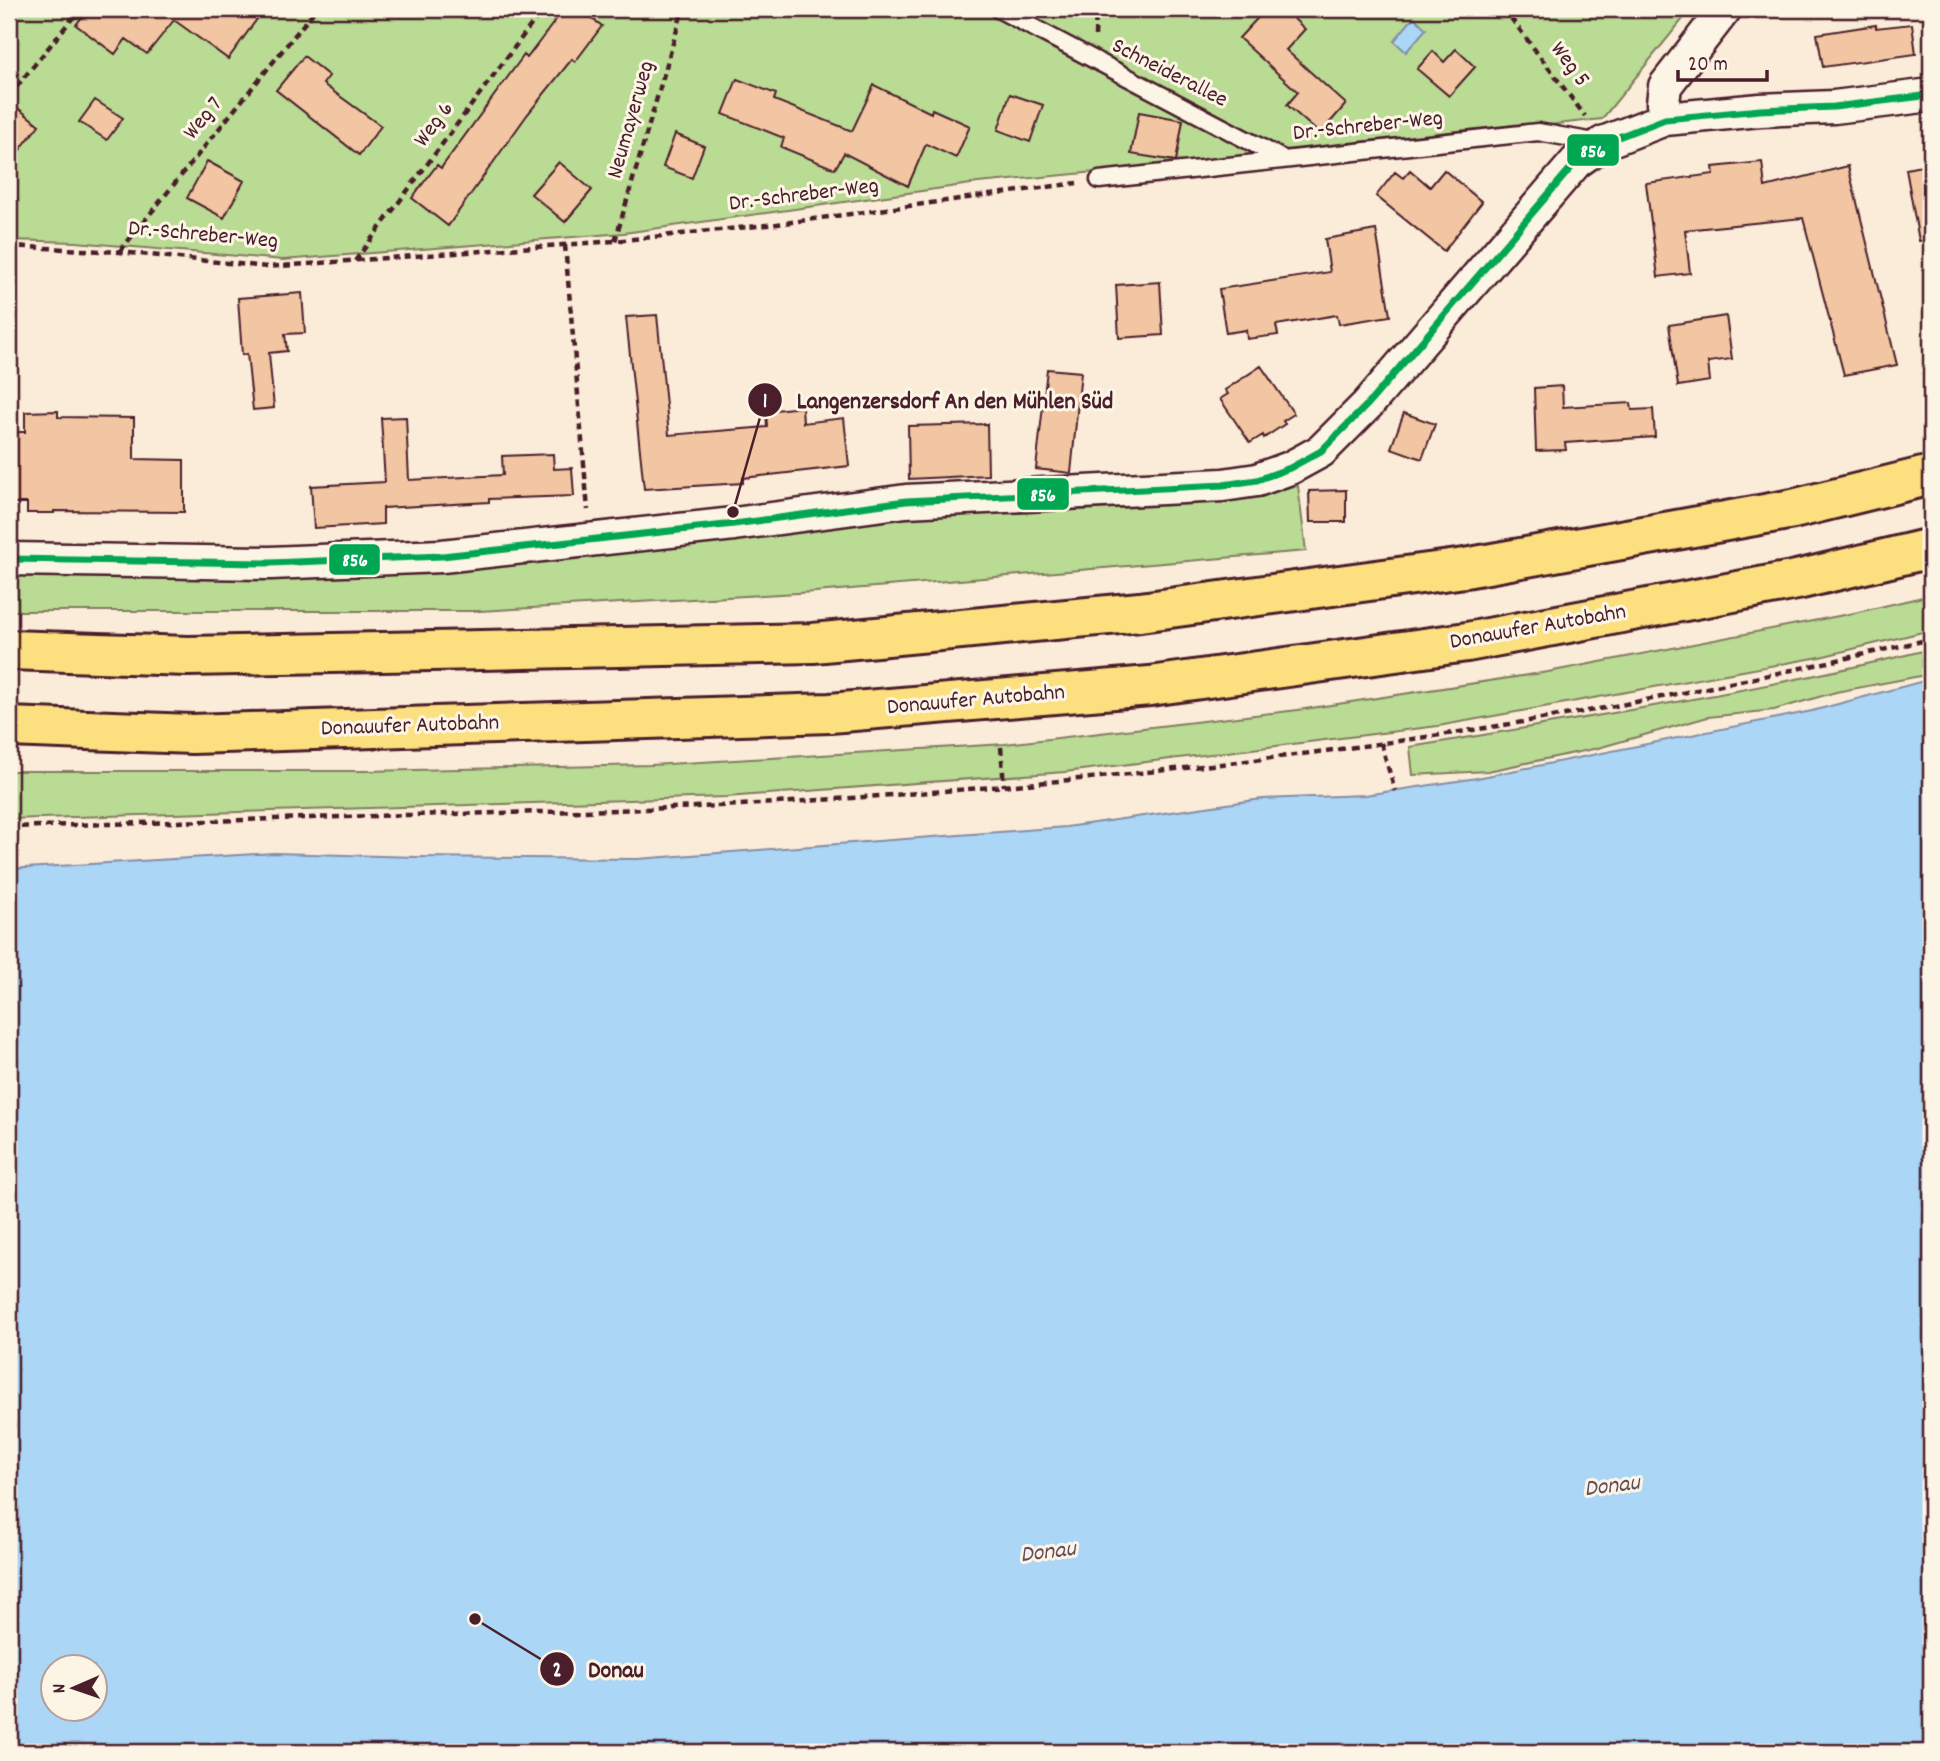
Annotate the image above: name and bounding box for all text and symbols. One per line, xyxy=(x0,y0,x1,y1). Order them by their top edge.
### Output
street label: Schneiderallee xyxy=(1105,31,1233,117)
street label: Weg 5 xyxy=(1541,35,1597,95)
scale bar xyxy=(1678,38,1767,82)
text: 20 m xyxy=(1688,51,1728,81)
street label: Neumayerweg xyxy=(599,57,665,183)
street label: Weg 7 xyxy=(176,90,232,148)
street label: Weg 6 xyxy=(407,95,463,155)
street label: Dr.-Schreber-Weg xyxy=(1291,103,1445,151)
line badge: 856 xyxy=(1566,133,1620,167)
text: 856 xyxy=(1580,140,1606,167)
street label: Dr.-Schreber-Weg xyxy=(727,170,881,222)
street label: Dr.-Schreber-Weg xyxy=(127,213,279,259)
callout: Langenzersdorf An den Mühlen Süd xyxy=(747,377,1127,422)
text: Langenzersdorf An den Mühlen Süd xyxy=(797,386,1113,420)
text: 1 xyxy=(763,388,767,418)
line badge: 856 xyxy=(1016,477,1070,511)
text: 856 xyxy=(1030,484,1056,511)
line badge: 856 xyxy=(328,543,381,576)
text: 856 xyxy=(342,549,368,576)
street label: Donauufer Autobahn xyxy=(1447,596,1629,660)
street label: Donauufer Autobahn xyxy=(886,677,1066,725)
street label: Donauufer Autobahn xyxy=(320,707,500,747)
water label: Donau xyxy=(1582,1467,1643,1507)
water label: Donau xyxy=(1018,1533,1079,1573)
callout: Donau xyxy=(539,1647,658,1692)
north arrow xyxy=(38,1652,108,1722)
text: Donau xyxy=(588,1655,644,1689)
text: 2 xyxy=(552,1657,562,1687)
text: N xyxy=(47,1683,74,1694)

